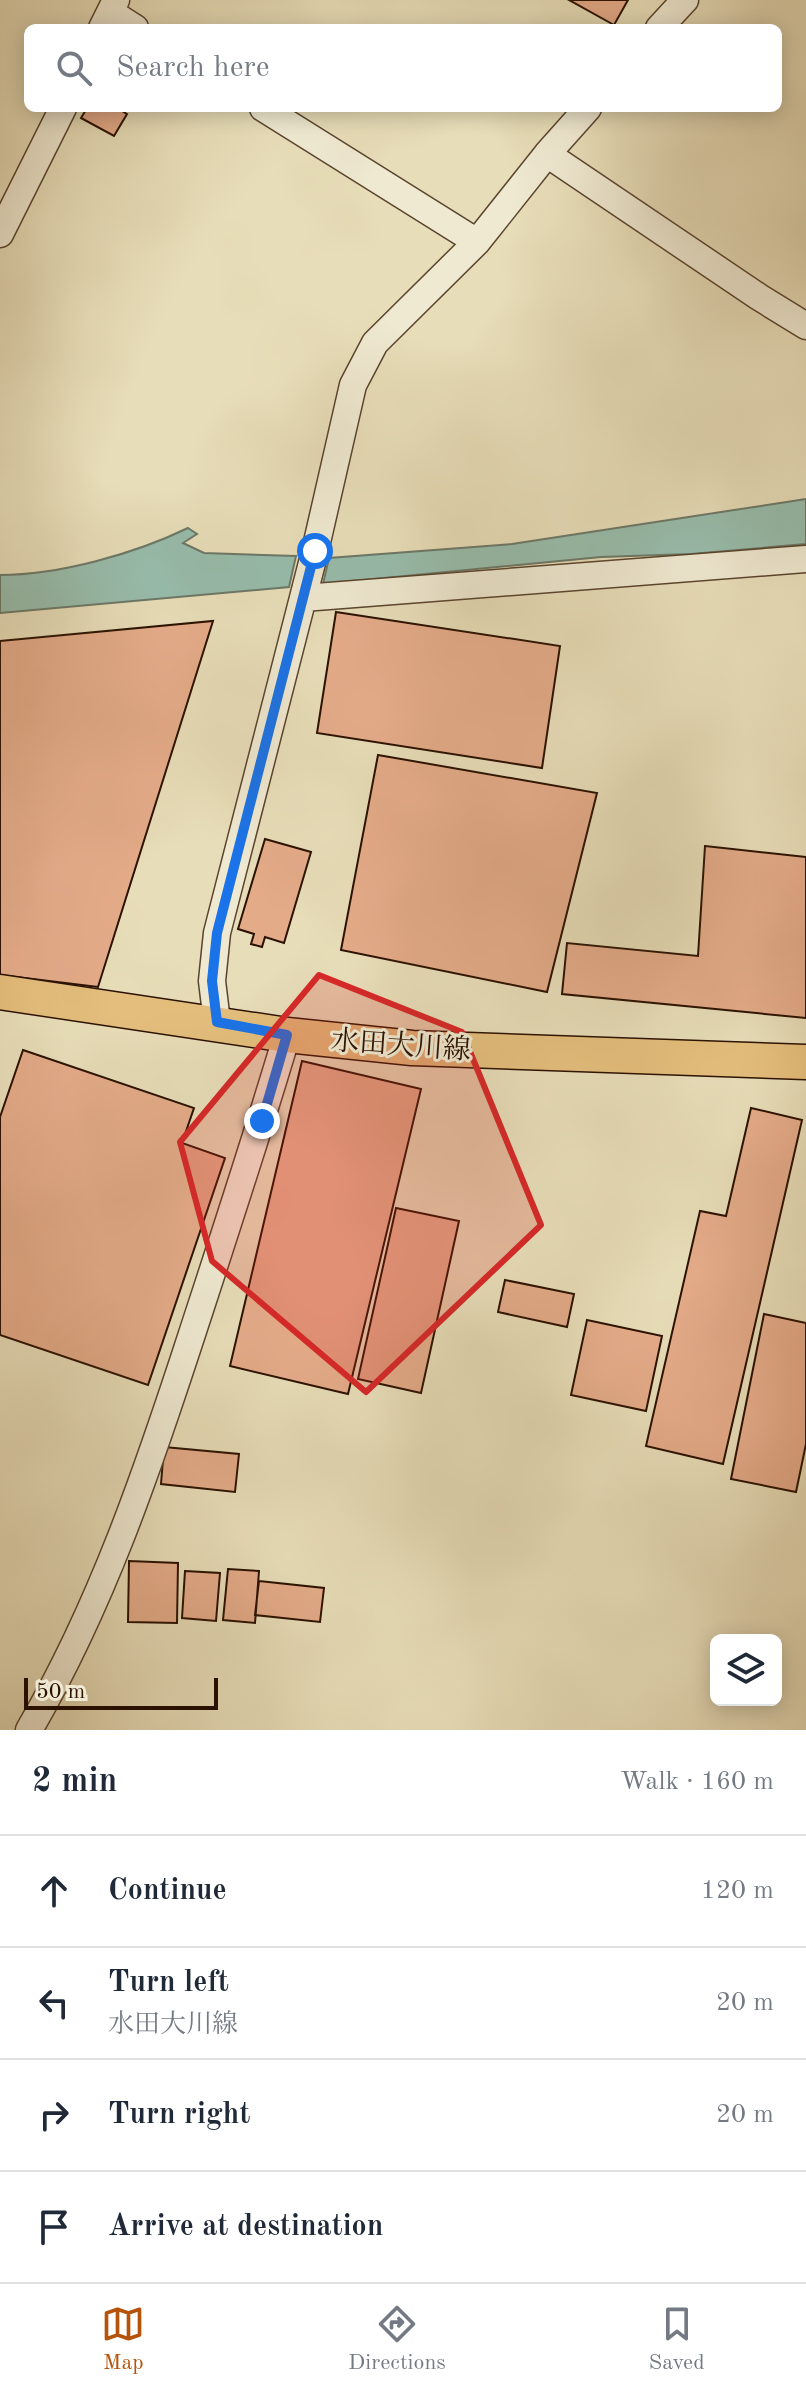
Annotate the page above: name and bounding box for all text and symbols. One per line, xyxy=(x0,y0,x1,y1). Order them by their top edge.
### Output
search box xyxy=(24,24,782,112)
icon: search xyxy=(52,46,96,90)
text: Search here xyxy=(116,53,270,83)
route start xyxy=(297,533,333,569)
street label: 水田大川線 xyxy=(330,1025,472,1066)
route end xyxy=(244,1103,280,1139)
map controls xyxy=(710,1634,782,1706)
button: layers xyxy=(710,1634,782,1706)
scale bar xyxy=(24,1674,218,1710)
text: 50 m xyxy=(36,1681,85,1703)
text: 2 min xyxy=(32,1765,117,1799)
text: Walk · 160 m xyxy=(620,1769,774,1795)
icon: ahead xyxy=(32,1869,76,1913)
text: Continue xyxy=(108,1876,227,1906)
text: 120 m xyxy=(701,1878,774,1904)
text: Turn left xyxy=(108,1968,229,1998)
icon: left xyxy=(32,1981,76,2025)
text: 20 m xyxy=(716,1990,774,2016)
text: 水田大川線 xyxy=(108,2012,238,2038)
icon: right xyxy=(32,2093,76,2137)
text: Turn right xyxy=(108,2100,250,2130)
text: 20 m xyxy=(716,2102,774,2128)
icon: arrive xyxy=(32,2205,76,2249)
text: Arrive at destination xyxy=(108,2212,383,2242)
tab: Map xyxy=(101,2302,145,2377)
tab: Directions xyxy=(348,2302,446,2377)
tab: Saved xyxy=(649,2302,705,2377)

